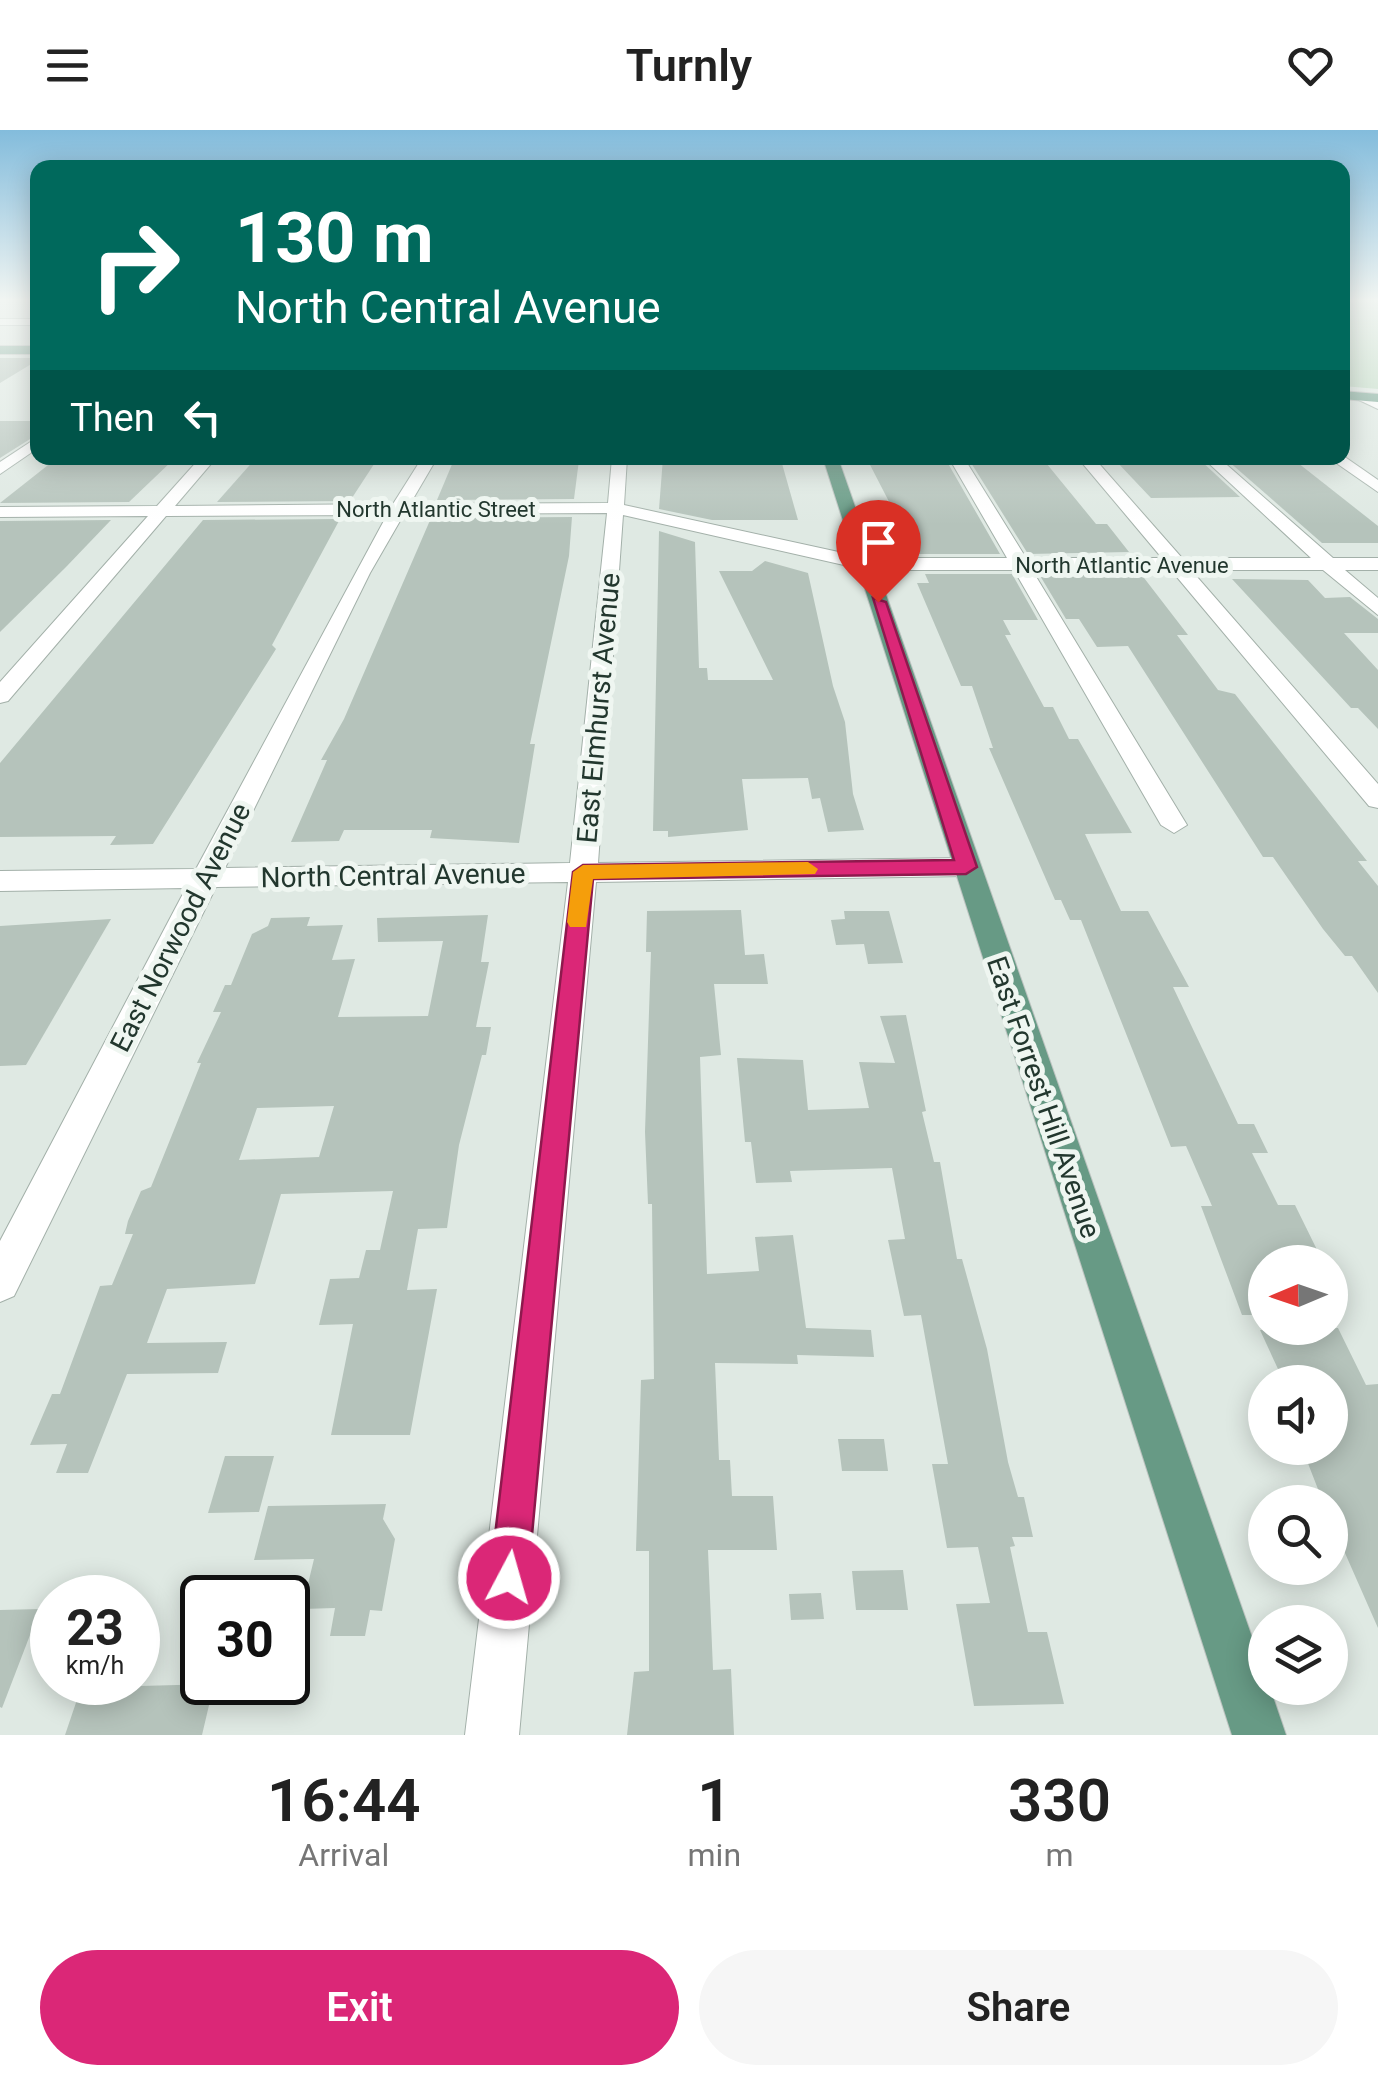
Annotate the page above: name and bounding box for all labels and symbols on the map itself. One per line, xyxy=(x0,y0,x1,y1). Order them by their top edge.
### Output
street label: North Atlantic Street xyxy=(336,497,536,522)
pin xyxy=(836,500,921,603)
street label: North Atlantic Avenue xyxy=(1015,553,1229,578)
street label: East Elmhurst Avenue xyxy=(570,571,627,845)
street label: East Norwood Avenue xyxy=(103,797,257,1057)
street label: North Central Avenue xyxy=(260,857,526,894)
street label: East Forrest Hill Avenue xyxy=(980,952,1107,1242)
north arrow xyxy=(1248,1245,1348,1345)
position arrow xyxy=(457,1526,561,1630)
speed limit sign: 30 xyxy=(180,1575,310,1705)

